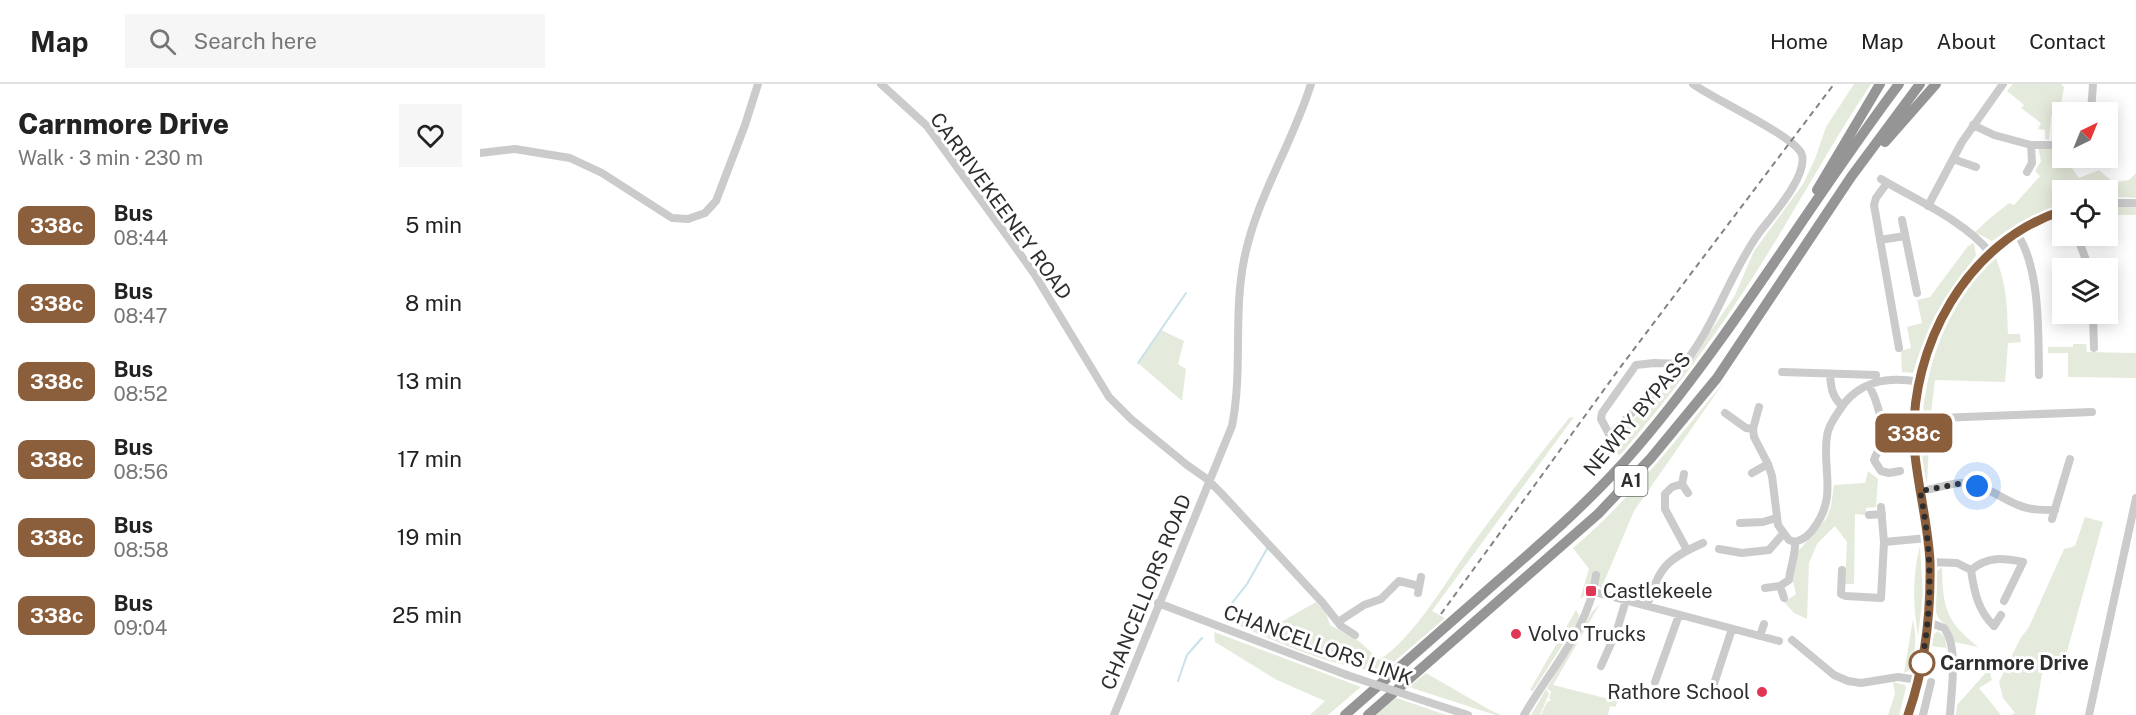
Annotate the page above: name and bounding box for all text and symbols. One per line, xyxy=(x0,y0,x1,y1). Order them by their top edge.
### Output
search box xyxy=(125,14,545,68)
text: Map xyxy=(30,25,89,58)
icon: search xyxy=(146,25,179,58)
text: Search here xyxy=(194,28,317,54)
text: Home xyxy=(1770,29,1828,54)
text: Map xyxy=(1861,29,1904,54)
text: About xyxy=(1937,29,1996,54)
text: Contact xyxy=(2029,29,2106,54)
north arrow xyxy=(2052,102,2118,168)
map controls xyxy=(2052,102,2118,324)
button: heart xyxy=(399,104,462,167)
text: Carnmore Drive xyxy=(18,107,229,140)
street label: CARRIVEKEENEY ROAD xyxy=(925,108,1077,304)
text: Walk · 3 min · 230 m xyxy=(18,146,203,170)
button: locate xyxy=(2052,180,2118,246)
text: Bus xyxy=(113,200,153,226)
text: 5 min xyxy=(405,212,462,238)
text: 338c xyxy=(30,213,83,238)
text: 08:44 xyxy=(113,226,168,250)
button: layers xyxy=(2052,258,2118,324)
text: Bus xyxy=(113,278,153,304)
text: 8 min xyxy=(405,290,462,316)
text: 338c xyxy=(30,291,83,316)
text: 08:47 xyxy=(113,304,167,328)
street label: NEWRY BYPASS xyxy=(1578,347,1696,481)
text: Bus xyxy=(113,356,153,382)
text: 13 min xyxy=(397,368,462,394)
text: 338c xyxy=(30,369,83,394)
text: 08:52 xyxy=(113,382,168,406)
line badge: 338c xyxy=(1872,414,1956,452)
text: 338c xyxy=(1887,421,1941,446)
text: Bus xyxy=(113,434,153,460)
text: 17 min xyxy=(397,446,462,472)
text: 338c xyxy=(30,447,83,472)
text: 08:56 xyxy=(113,460,168,484)
road number: A1 xyxy=(1614,466,1648,496)
your location xyxy=(1962,471,1992,501)
street label: CHANCELLORS ROAD xyxy=(1096,491,1196,693)
text: Bus xyxy=(113,512,153,538)
text: 19 min xyxy=(397,524,462,550)
text: 338c xyxy=(30,525,83,550)
text: 08:58 xyxy=(113,538,169,562)
place label: Castlekeele xyxy=(1603,579,1712,603)
marker: Castlekeele xyxy=(1584,584,1598,598)
text: Bus xyxy=(113,590,153,616)
street label: CHANCELLORS LINK xyxy=(1220,600,1416,690)
text: 25 min xyxy=(392,602,462,628)
text: 338c xyxy=(30,603,83,628)
text: 09:04 xyxy=(113,616,167,640)
place label: Volvo Trucks xyxy=(1528,622,1646,646)
marker: Volvo Trucks xyxy=(1509,627,1523,641)
marker: Carnmore Drive xyxy=(1909,650,1935,676)
place label: Carnmore Drive xyxy=(1940,651,2089,675)
place label: Rathore School xyxy=(1607,680,1750,704)
marker: Rathore School xyxy=(1755,685,1769,699)

